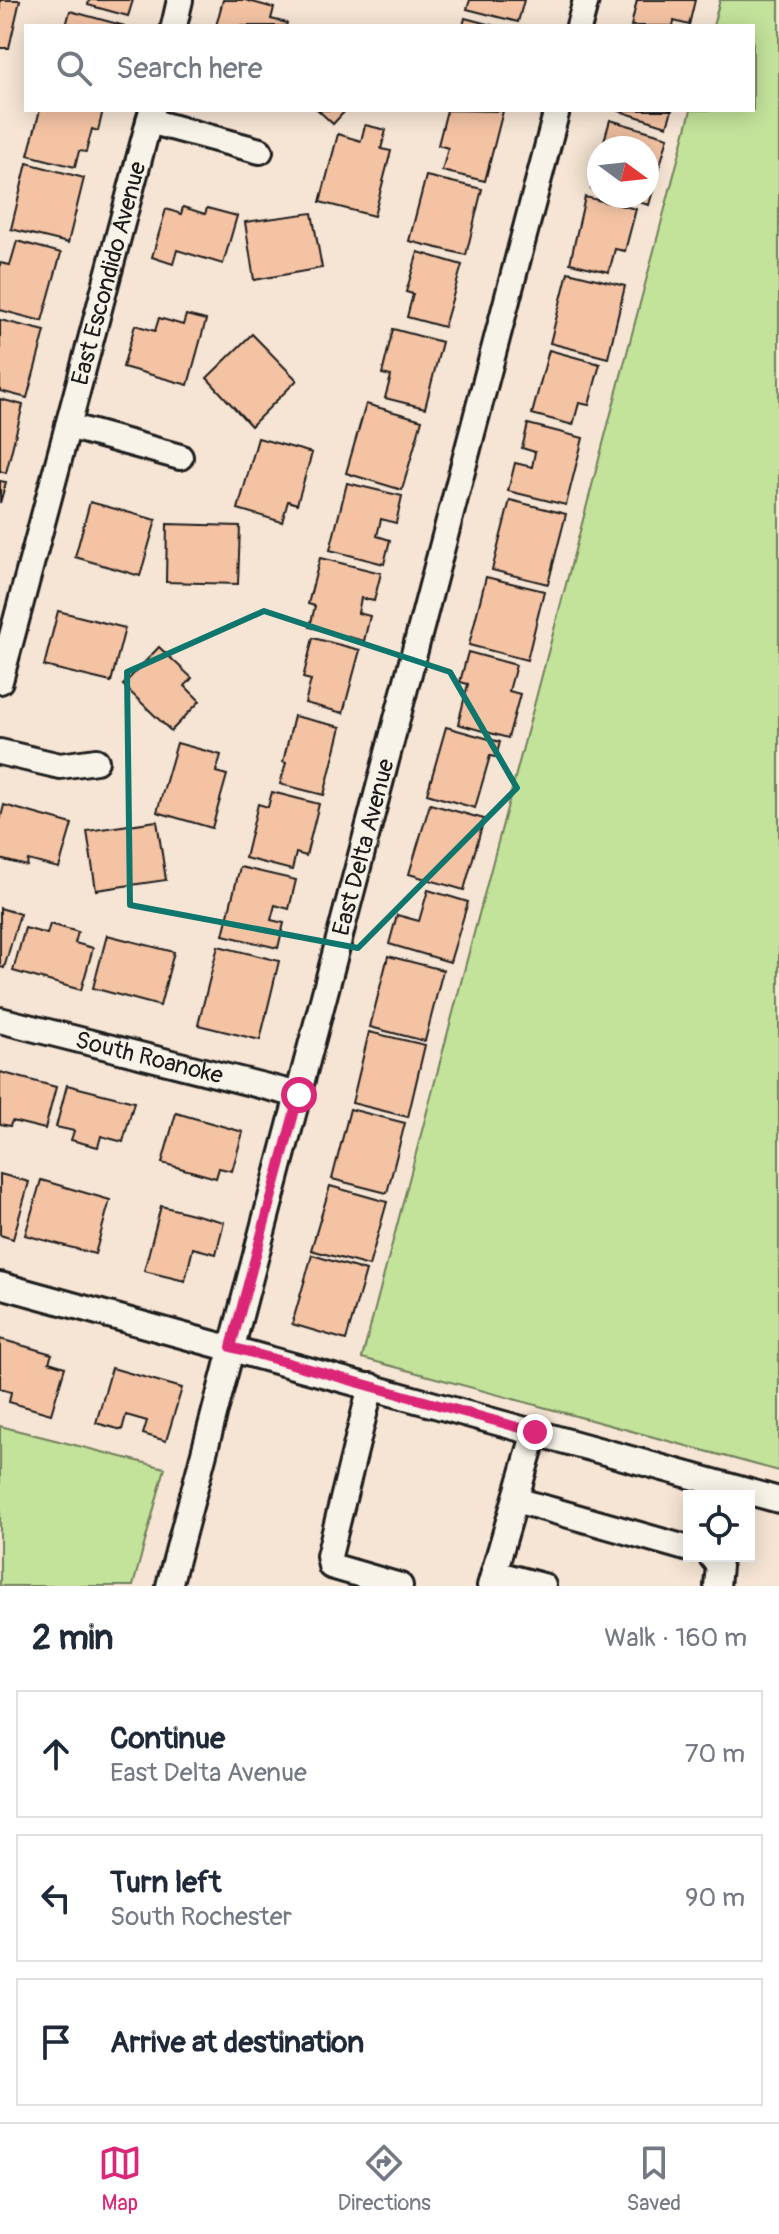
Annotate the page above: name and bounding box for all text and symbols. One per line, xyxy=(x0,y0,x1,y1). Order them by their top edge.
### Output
search box xyxy=(24,24,755,112)
icon: search xyxy=(52,46,96,90)
text: Search here xyxy=(116,50,263,87)
north arrow xyxy=(587,136,659,208)
street label: East Escondido Avenue xyxy=(65,158,153,388)
street label: East Delta Avenue xyxy=(327,755,401,939)
street label: South Roanoke xyxy=(72,1025,226,1090)
route start xyxy=(281,1077,317,1113)
route end xyxy=(517,1414,553,1450)
map controls xyxy=(683,1490,755,1562)
button: locate xyxy=(683,1490,755,1562)
text: 2 min xyxy=(32,1617,114,1660)
text: Walk · 160 m xyxy=(604,1622,747,1654)
text: Continue xyxy=(110,1720,225,1757)
icon: ahead xyxy=(34,1732,78,1776)
text: 70 m xyxy=(685,1738,745,1770)
text: East Delta Avenue xyxy=(110,1757,307,1789)
text: Turn left xyxy=(110,1864,221,1901)
icon: left xyxy=(34,1876,78,1920)
text: 90 m xyxy=(685,1882,745,1914)
text: South Rochester xyxy=(110,1901,292,1933)
icon: arrive xyxy=(34,2020,78,2064)
text: Arrive at destination xyxy=(110,2024,364,2061)
tab: Map xyxy=(98,2141,142,2217)
tab: Directions xyxy=(338,2141,431,2217)
tab: Saved xyxy=(627,2141,681,2217)

